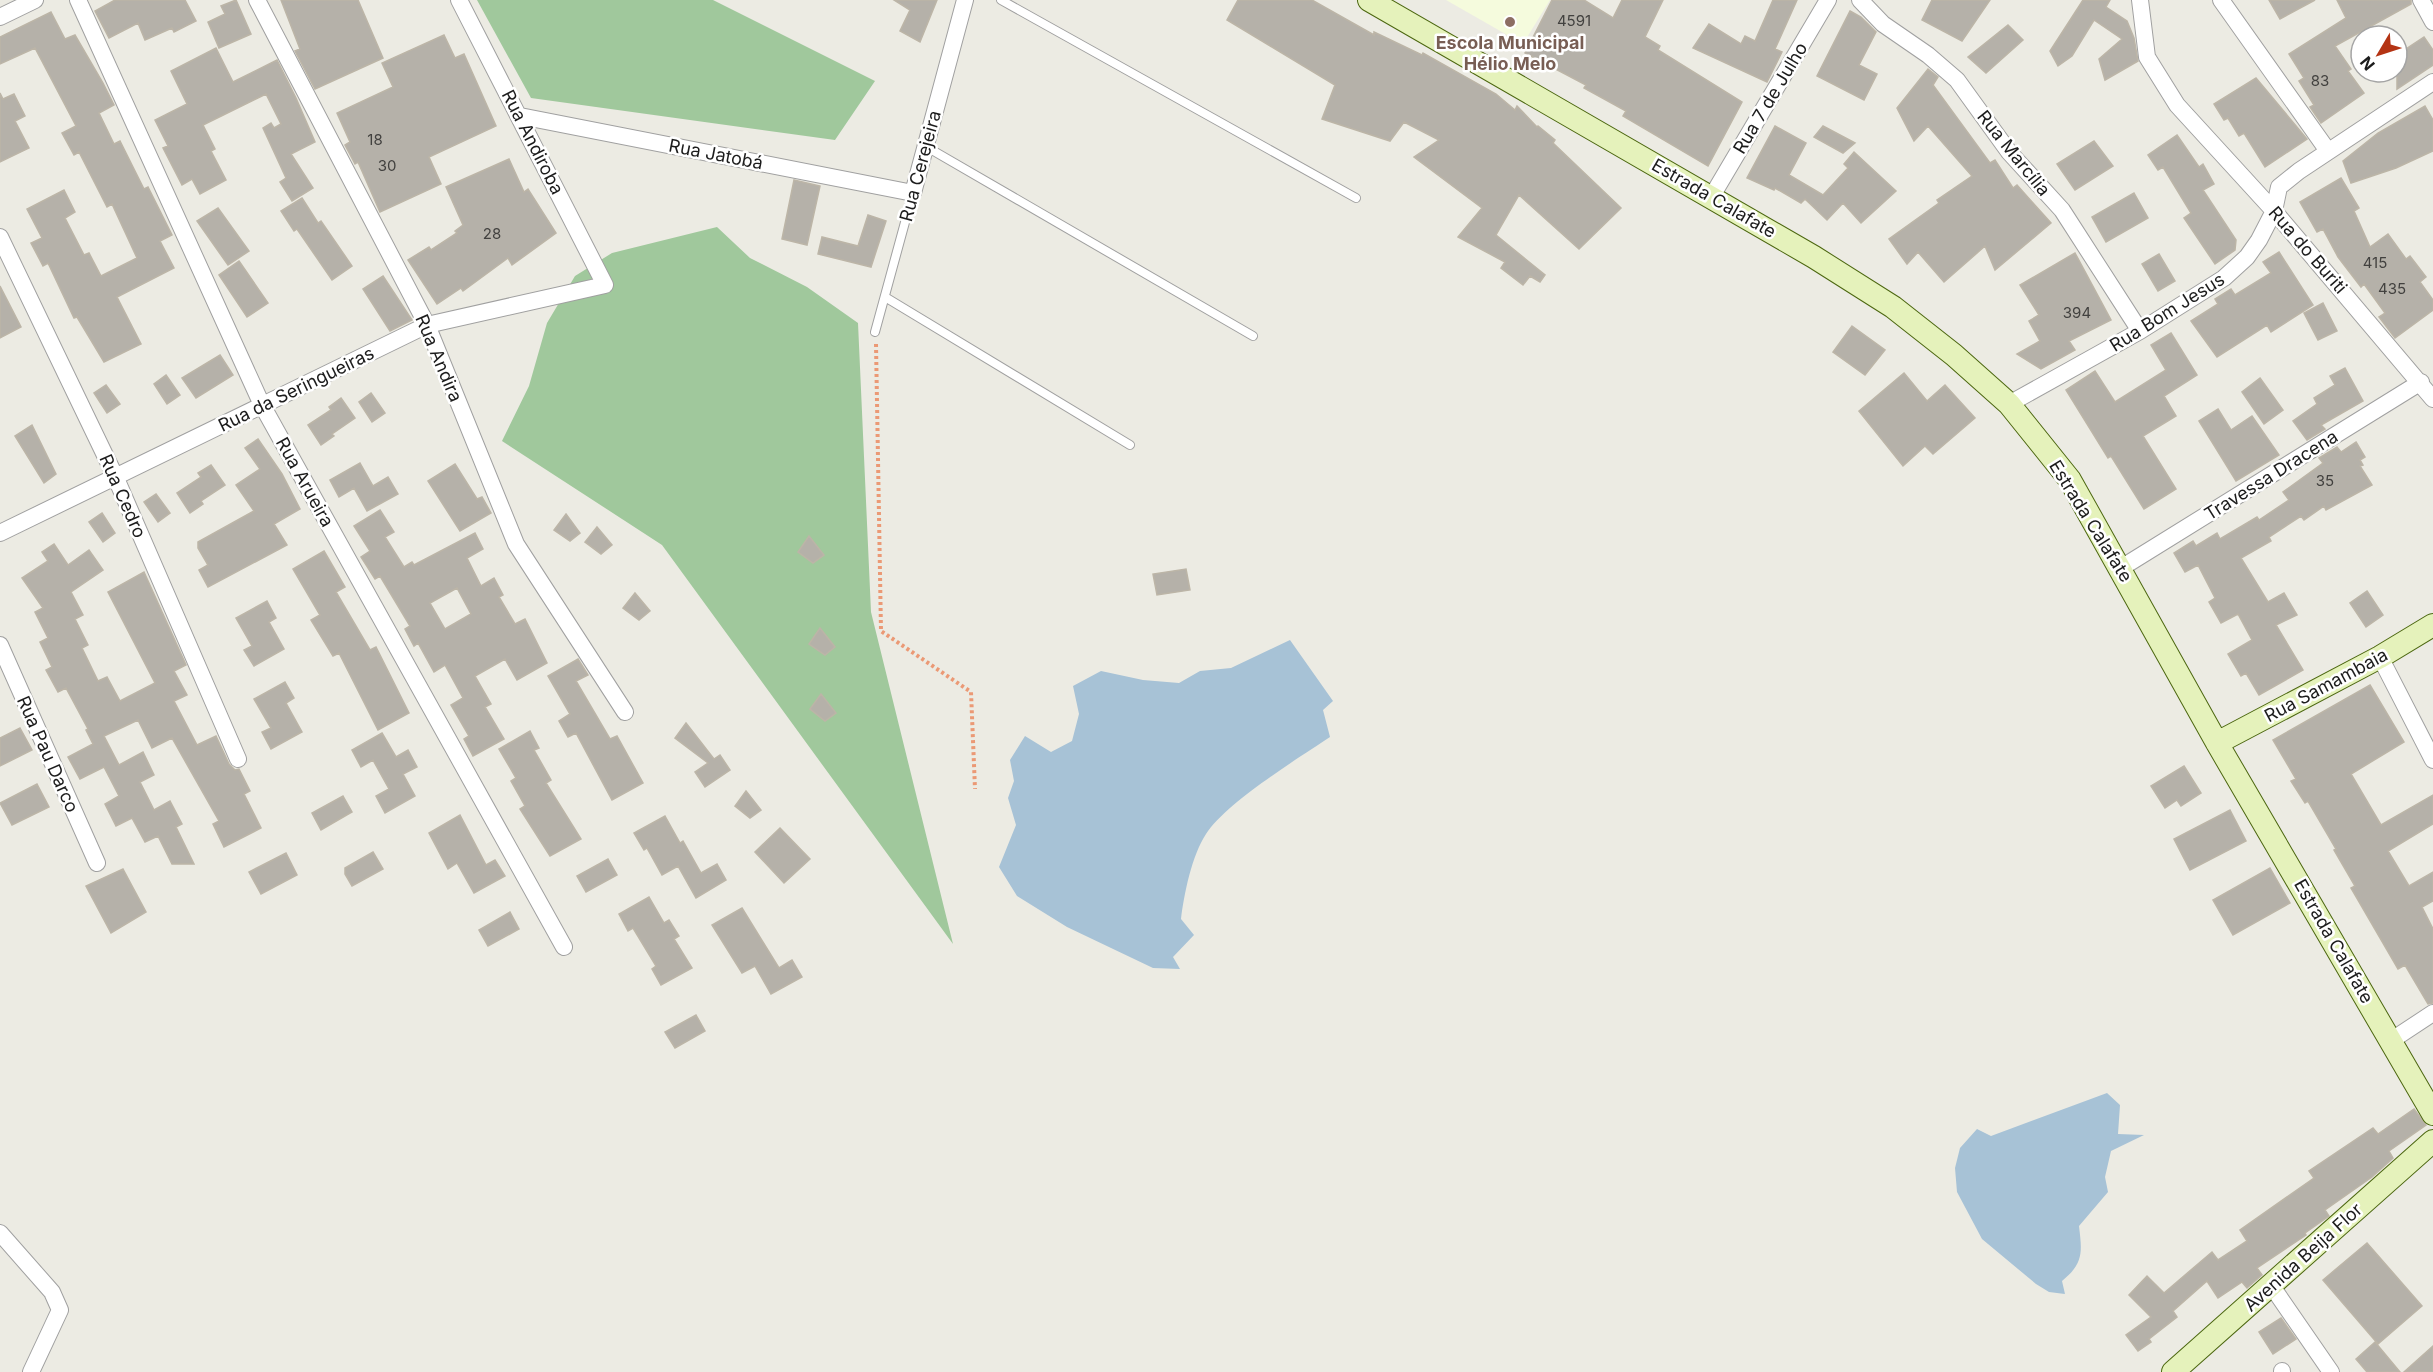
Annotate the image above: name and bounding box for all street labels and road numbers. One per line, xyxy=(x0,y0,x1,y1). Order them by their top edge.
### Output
street label: Rua 7 de Julho xyxy=(1729,39,1811,157)
street label: Rua Andiroba xyxy=(498,86,568,198)
street label: Rua Marcília xyxy=(1973,106,2055,200)
street label: Rua Cerejeira xyxy=(895,108,945,224)
street label: Rua Jatobá xyxy=(667,135,765,173)
street label: Estrada Calafate xyxy=(1648,154,1780,242)
street label: Rua do Buriti xyxy=(2265,202,2351,298)
street label: Rua Bom Jesus xyxy=(2106,268,2228,356)
street label: Rua Andira xyxy=(411,311,467,405)
street label: Rua da Seringueiras xyxy=(215,342,377,436)
street label: Travessa Dracena xyxy=(2201,426,2341,524)
street label: Rua Arueira xyxy=(272,434,338,530)
street label: Rua Cedro xyxy=(95,451,151,541)
street label: Estrada Calafate xyxy=(2045,456,2137,586)
street label: Rua Samambaia xyxy=(2261,644,2391,726)
street label: Rua Pau Darco xyxy=(13,692,83,816)
street label: Estrada Calafate xyxy=(2290,875,2378,1007)
street label: Avenida Beija Flor xyxy=(2240,1198,2366,1315)

